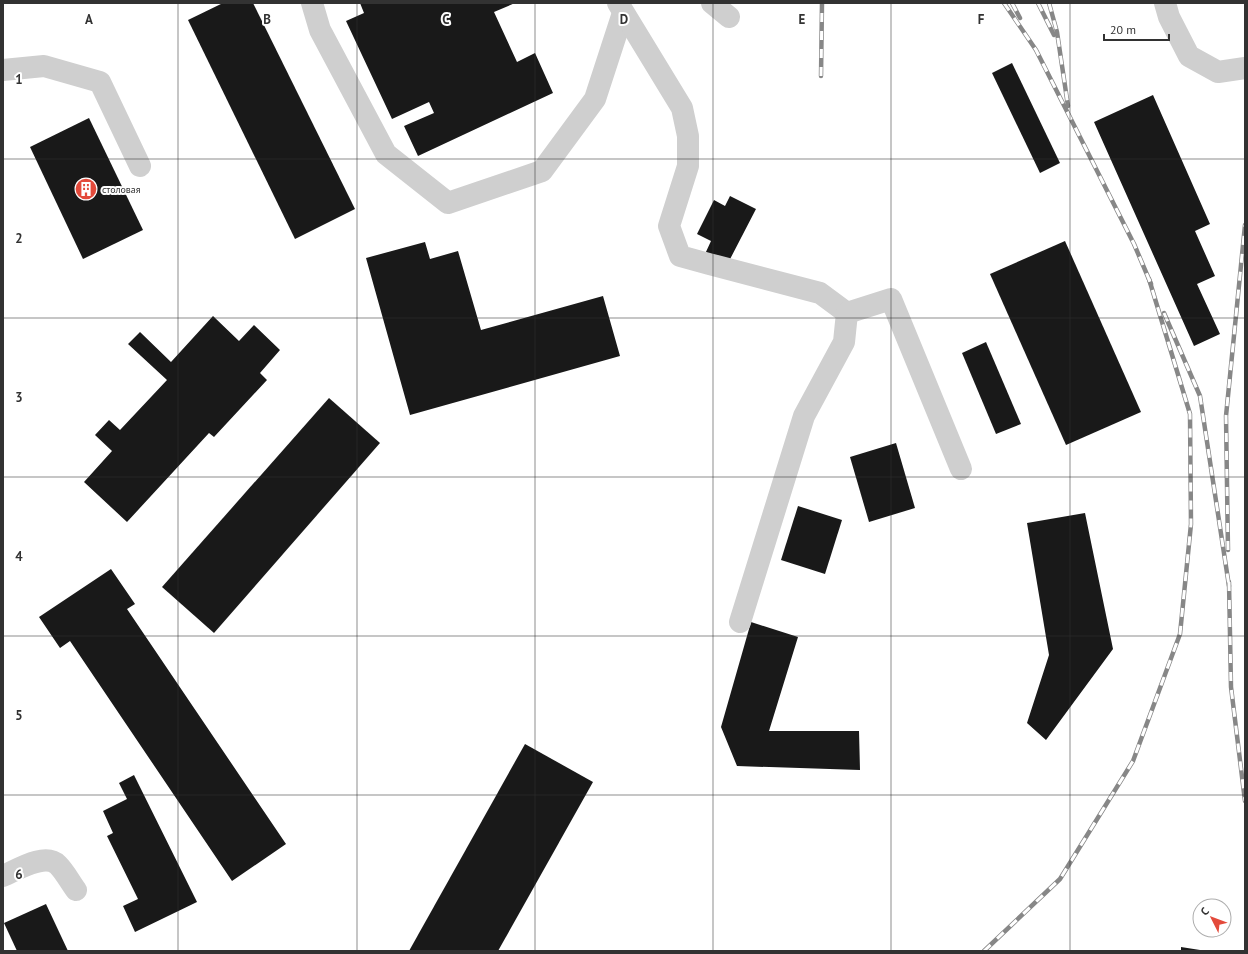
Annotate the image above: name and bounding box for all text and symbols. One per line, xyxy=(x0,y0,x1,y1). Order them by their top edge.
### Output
text: A xyxy=(85,11,93,28)
text: B xyxy=(263,11,271,28)
text: C xyxy=(442,11,450,28)
text: D xyxy=(620,11,628,28)
text: E xyxy=(799,11,806,28)
text: F xyxy=(978,11,985,28)
scale bar xyxy=(1104,16,1169,42)
text: 20 m xyxy=(1110,22,1136,37)
text: 1 xyxy=(15,71,23,88)
building icon: столовая xyxy=(73,176,99,202)
place label: столовая xyxy=(102,183,141,196)
text: 2 xyxy=(15,230,23,247)
text: 3 xyxy=(15,389,23,406)
text: 4 xyxy=(15,548,23,565)
text: 5 xyxy=(15,707,23,724)
text: 6 xyxy=(15,866,23,883)
north arrow xyxy=(1192,898,1232,938)
text: С xyxy=(1197,904,1212,918)

